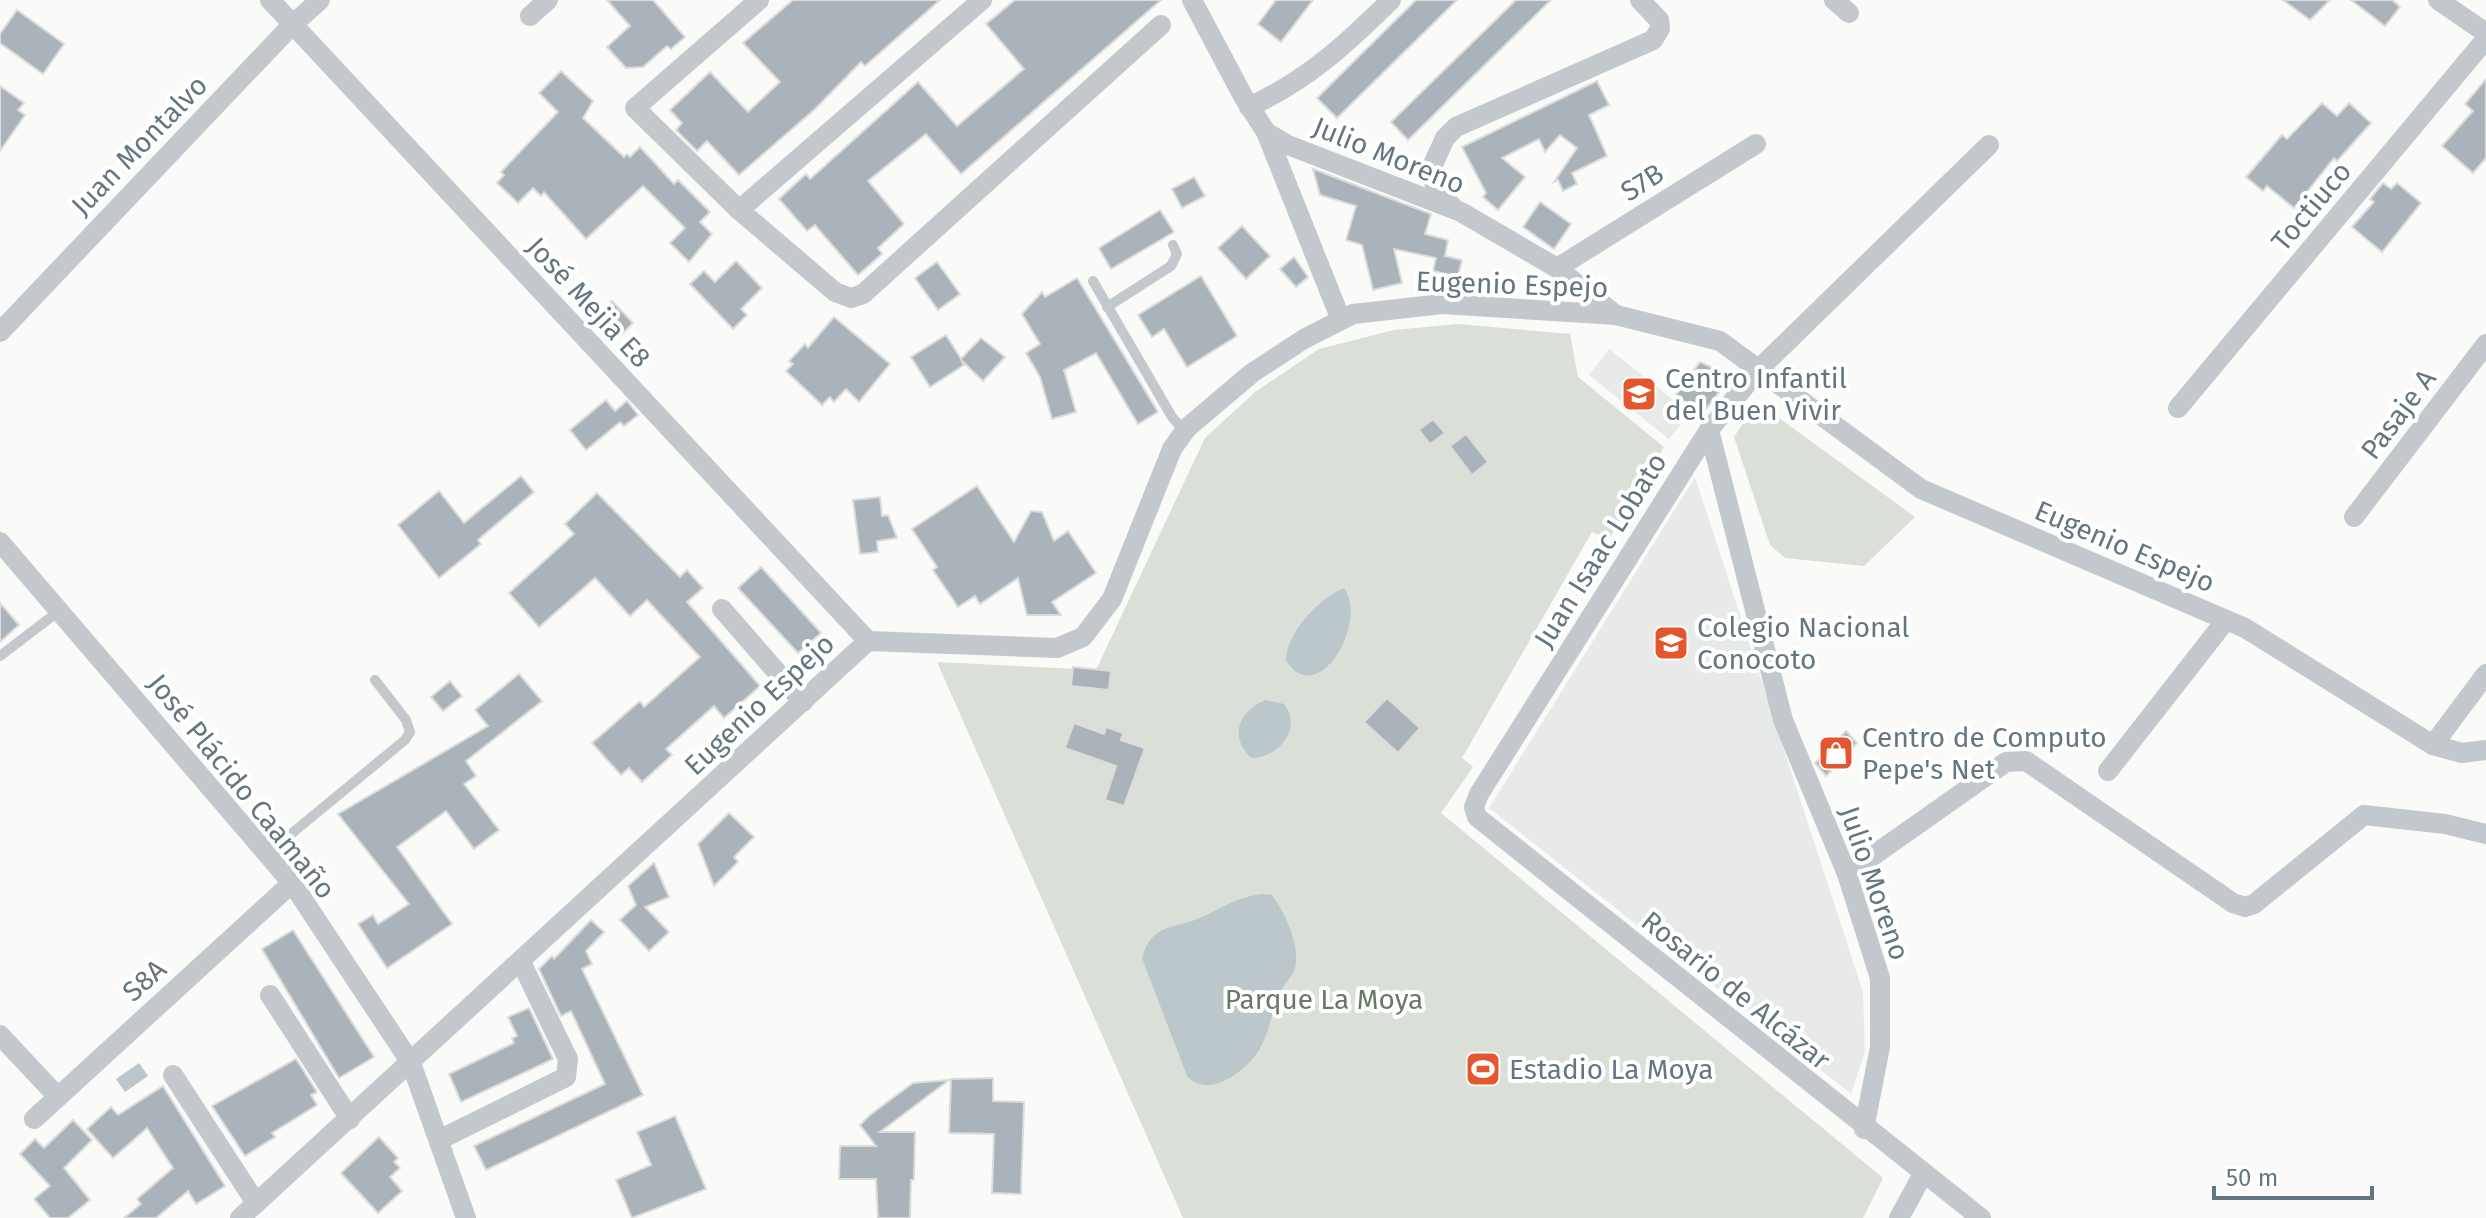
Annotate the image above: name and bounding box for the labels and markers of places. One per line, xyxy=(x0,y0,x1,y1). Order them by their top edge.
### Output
place label: Centro Infantil del Buen Vivir xyxy=(1665,362,1847,427)
school or university icon: Centro Infantil del Buen Vivir xyxy=(1620,375,1658,413)
place label: Colegio Nacional Conocoto xyxy=(1697,611,1910,676)
school or university icon: Colegio Nacional Conocoto xyxy=(1652,624,1690,662)
place label: Centro de Computo Pepe's Net xyxy=(1862,721,2107,786)
shop icon: Centro de Computo Pepe's Net xyxy=(1817,734,1855,772)
sports icon: Estadio La Moya xyxy=(1464,1050,1502,1088)
place label: Estadio La Moya xyxy=(1509,1053,1713,1086)

